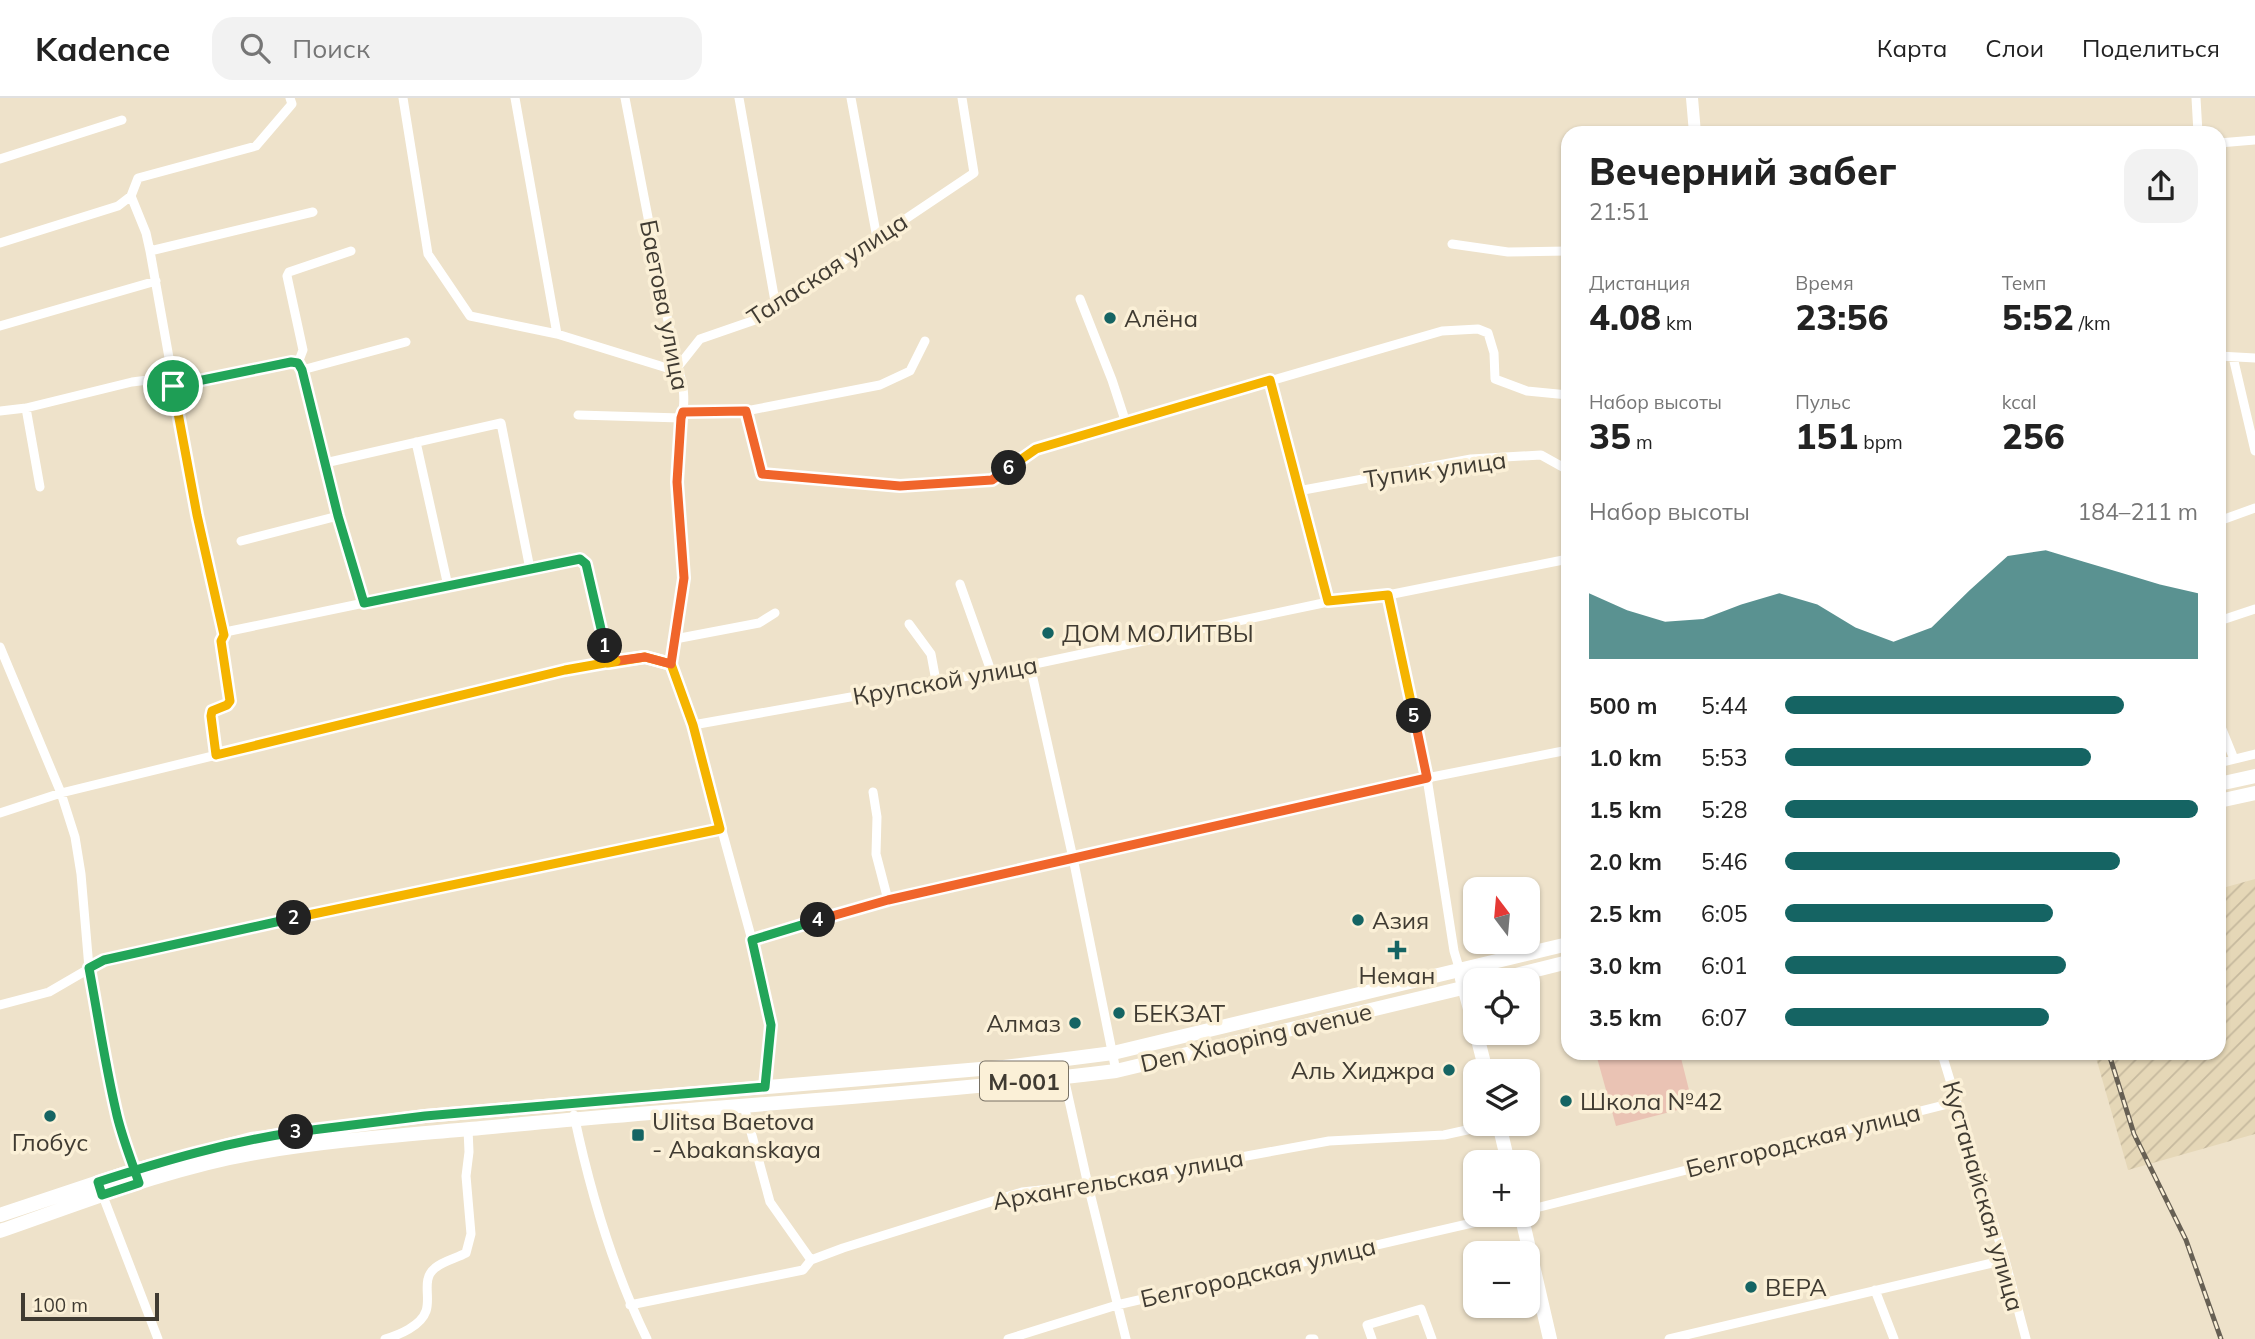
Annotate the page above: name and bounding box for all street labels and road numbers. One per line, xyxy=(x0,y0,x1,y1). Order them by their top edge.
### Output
street label: Талаская улица xyxy=(741,206,913,332)
street label: Баетова улица xyxy=(634,217,696,393)
street label: Тупик улица xyxy=(1362,444,1508,494)
street label: Крупской улица xyxy=(850,649,1040,711)
street label: Den Xiaoping avenue xyxy=(1137,996,1375,1078)
road number: M-001 xyxy=(980,1062,1068,1100)
street label: Кустанайская улица xyxy=(1937,1077,2031,1315)
street label: Белгородская улица xyxy=(1683,1096,1923,1184)
street label: Архангельская улица xyxy=(990,1142,1246,1216)
street label: Белгородская улица xyxy=(1137,1230,1379,1314)

